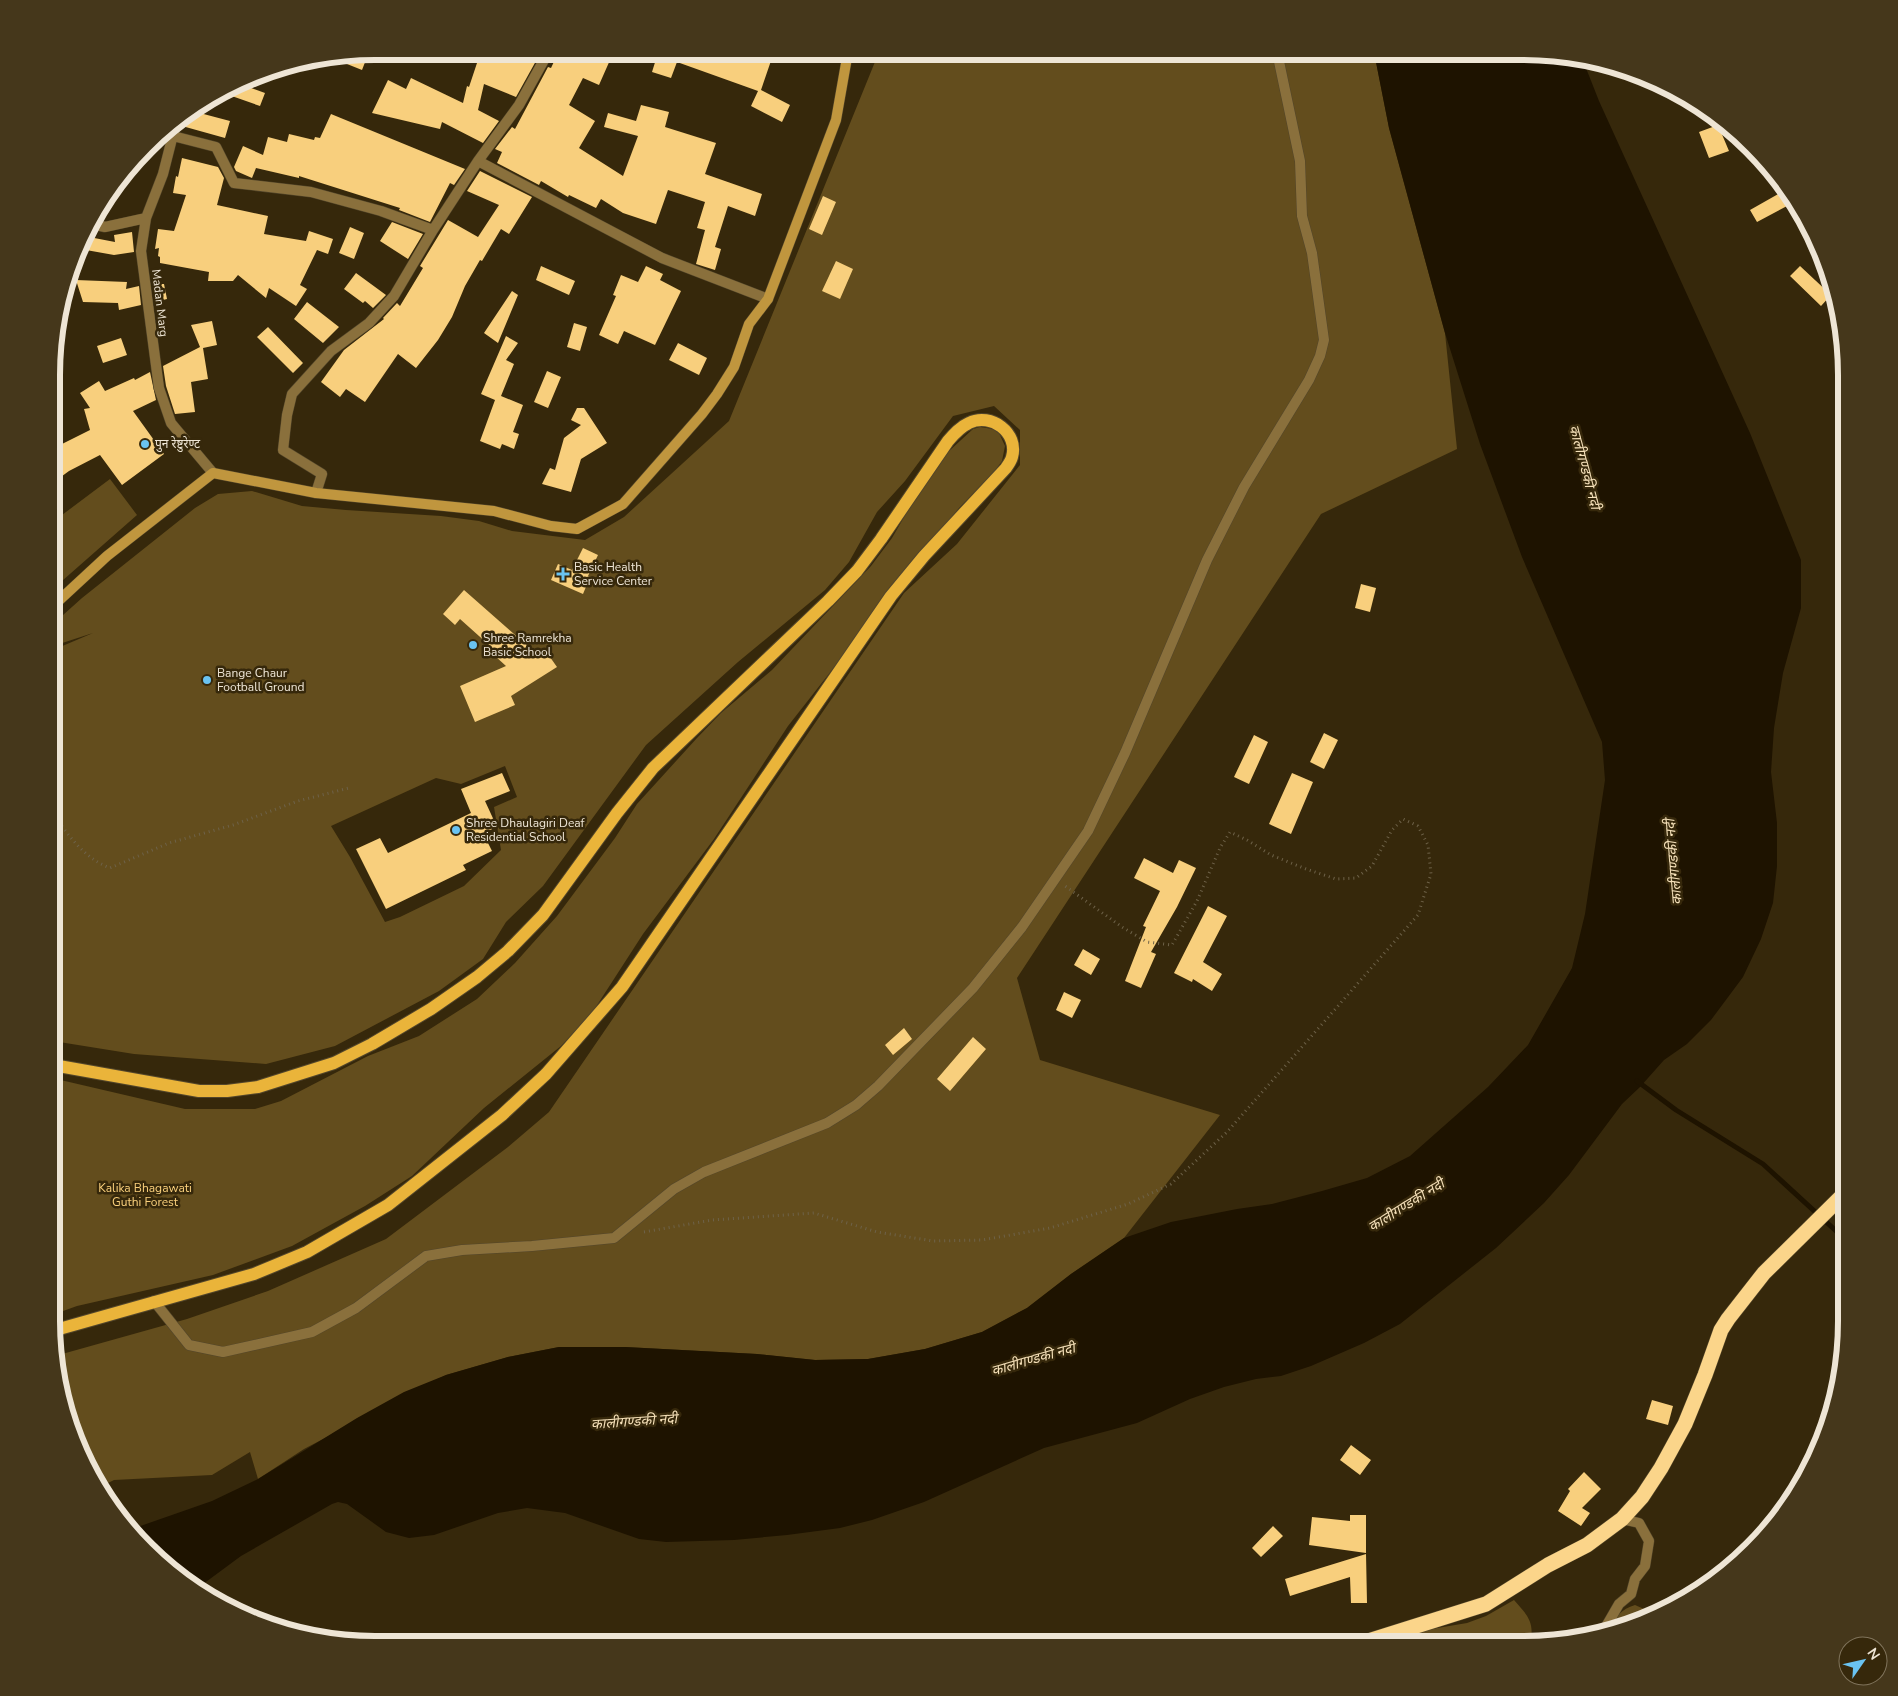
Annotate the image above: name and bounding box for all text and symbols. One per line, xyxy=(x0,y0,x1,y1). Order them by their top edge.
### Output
street label: Madan Marg xyxy=(148,268,172,338)
water label: कालीगण्डकी नदी xyxy=(1564,423,1606,515)
place label: पुन रेष्टुरेण्ट xyxy=(155,436,201,452)
marker: पुन रेष्टुरेण्ट xyxy=(139,438,151,450)
place label: Basic Health Service Center xyxy=(574,559,653,589)
marker: Basic Health Service Center xyxy=(556,567,570,581)
place label: Shree Ramrekha Basic School xyxy=(483,630,572,660)
marker: Shree Ramrekha Basic School xyxy=(467,639,479,651)
place label: Bange Chaur Football Ground xyxy=(217,665,305,695)
marker: Bange Chaur Football Ground xyxy=(201,674,213,686)
place label: Shree Dhaulagiri Deaf Residential School xyxy=(466,815,586,845)
water label: कालीगण्डकी नदी xyxy=(1660,815,1687,906)
marker: Shree Dhaulagiri Deaf Residential School xyxy=(450,824,462,836)
water label: कालीगण्डकी नदी xyxy=(1365,1173,1451,1236)
park label: Kalika Bhagawati Guthi Forest xyxy=(98,1180,192,1210)
water label: कालीगण्डकी नदी xyxy=(989,1338,1080,1381)
water label: कालीगण्डकी नदी xyxy=(590,1409,681,1434)
north arrow xyxy=(1838,1636,1888,1686)
text: N xyxy=(1863,1644,1884,1664)

